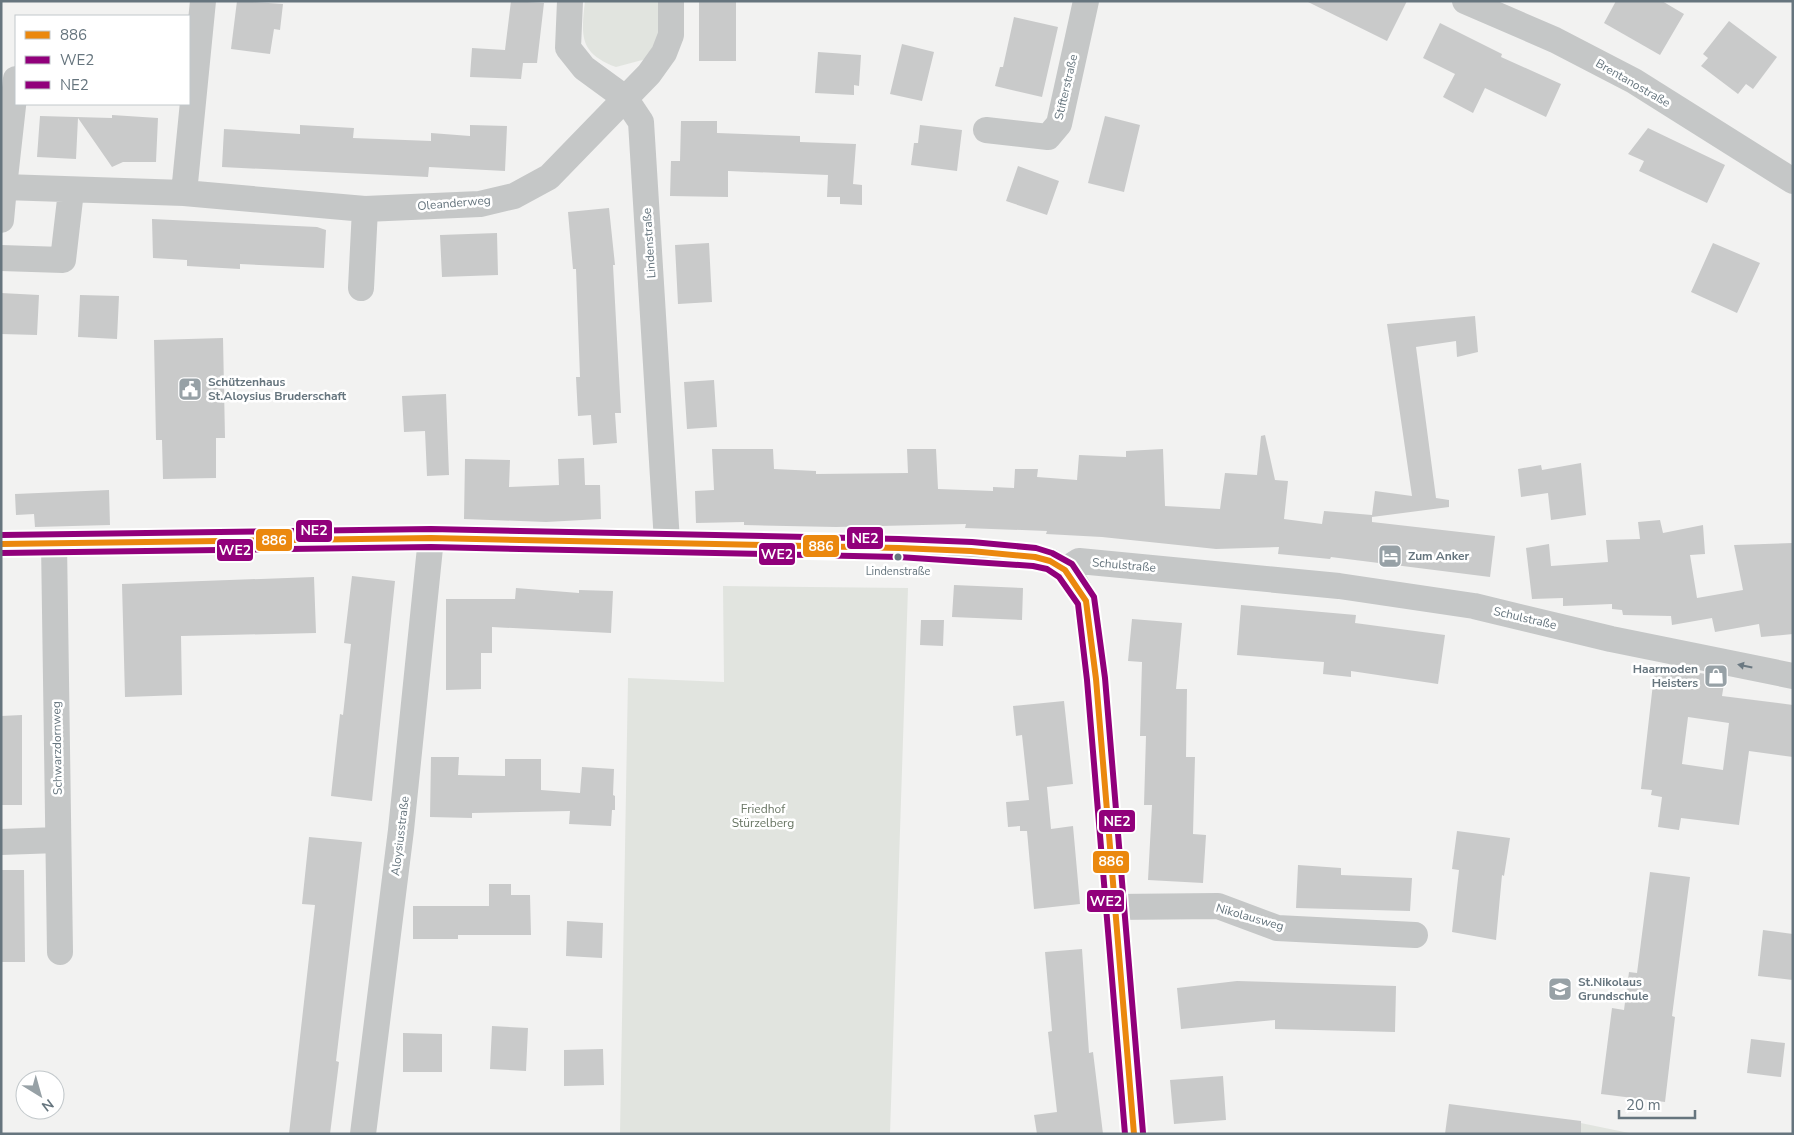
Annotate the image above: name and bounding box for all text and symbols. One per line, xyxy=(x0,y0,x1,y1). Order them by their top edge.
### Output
legend xyxy=(15,15,190,105)
text: 886 xyxy=(60,25,87,45)
text: WE2 xyxy=(60,50,94,70)
street label: Stifterstraße xyxy=(1051,53,1081,121)
street label: Brentanostraße xyxy=(1593,55,1673,111)
text: NE2 xyxy=(60,75,89,95)
street label: Oleanderweg xyxy=(417,192,491,214)
street label: Lindenstraße xyxy=(639,207,659,279)
place label: Schützenhaus St.Aloysius Bruderschaft xyxy=(208,374,347,404)
public building icon: Schützenhaus St.Aloysius Bruderschaft xyxy=(177,376,203,402)
line badge: NE2 xyxy=(295,519,333,543)
text: NE2 xyxy=(300,521,328,540)
line badge: NE2 xyxy=(846,526,884,550)
line badge: 886 xyxy=(255,528,293,552)
text: NE2 xyxy=(851,529,879,548)
text: 886 xyxy=(261,531,287,550)
line badge: 886 xyxy=(802,534,840,558)
text: 886 xyxy=(808,537,834,556)
line badge: WE2 xyxy=(216,538,254,562)
text: WE2 xyxy=(219,541,251,560)
line badge: WE2 xyxy=(758,542,796,566)
hotel icon: Zum Anker xyxy=(1377,543,1403,569)
text: WE2 xyxy=(761,545,793,564)
place label: Zum Anker xyxy=(1408,548,1470,564)
marker: Lindenstraße xyxy=(893,552,903,562)
street label: Schulstraße xyxy=(1091,554,1157,576)
place label: Lindenstraße xyxy=(866,564,930,579)
street label: Schulstraße xyxy=(1492,603,1558,633)
place label: Haarmoden Heisters xyxy=(1633,661,1698,691)
one-way arrow xyxy=(1737,662,1753,670)
shop icon: Haarmoden Heisters xyxy=(1703,663,1729,689)
street label: Schwarzdornweg xyxy=(48,701,66,795)
street label: Aloysiusstraße xyxy=(387,795,413,877)
park label: Friedhof Stürzelberg xyxy=(732,801,794,831)
line badge: NE2 xyxy=(1098,809,1136,833)
text: NE2 xyxy=(1103,812,1131,831)
line badge: 886 xyxy=(1092,850,1130,874)
text: 886 xyxy=(1098,852,1124,871)
line badge: WE2 xyxy=(1086,889,1125,913)
text: WE2 xyxy=(1090,892,1122,911)
street label: Nikolausweg xyxy=(1214,900,1286,934)
place label: St.Nikolaus Grundschule xyxy=(1578,974,1649,1004)
school or university icon: St.Nikolaus Grundschule xyxy=(1547,976,1573,1002)
north arrow xyxy=(15,1070,65,1120)
scale bar xyxy=(1619,1088,1695,1120)
text: N xyxy=(38,1094,57,1116)
text: 20 m xyxy=(1626,1095,1661,1115)

